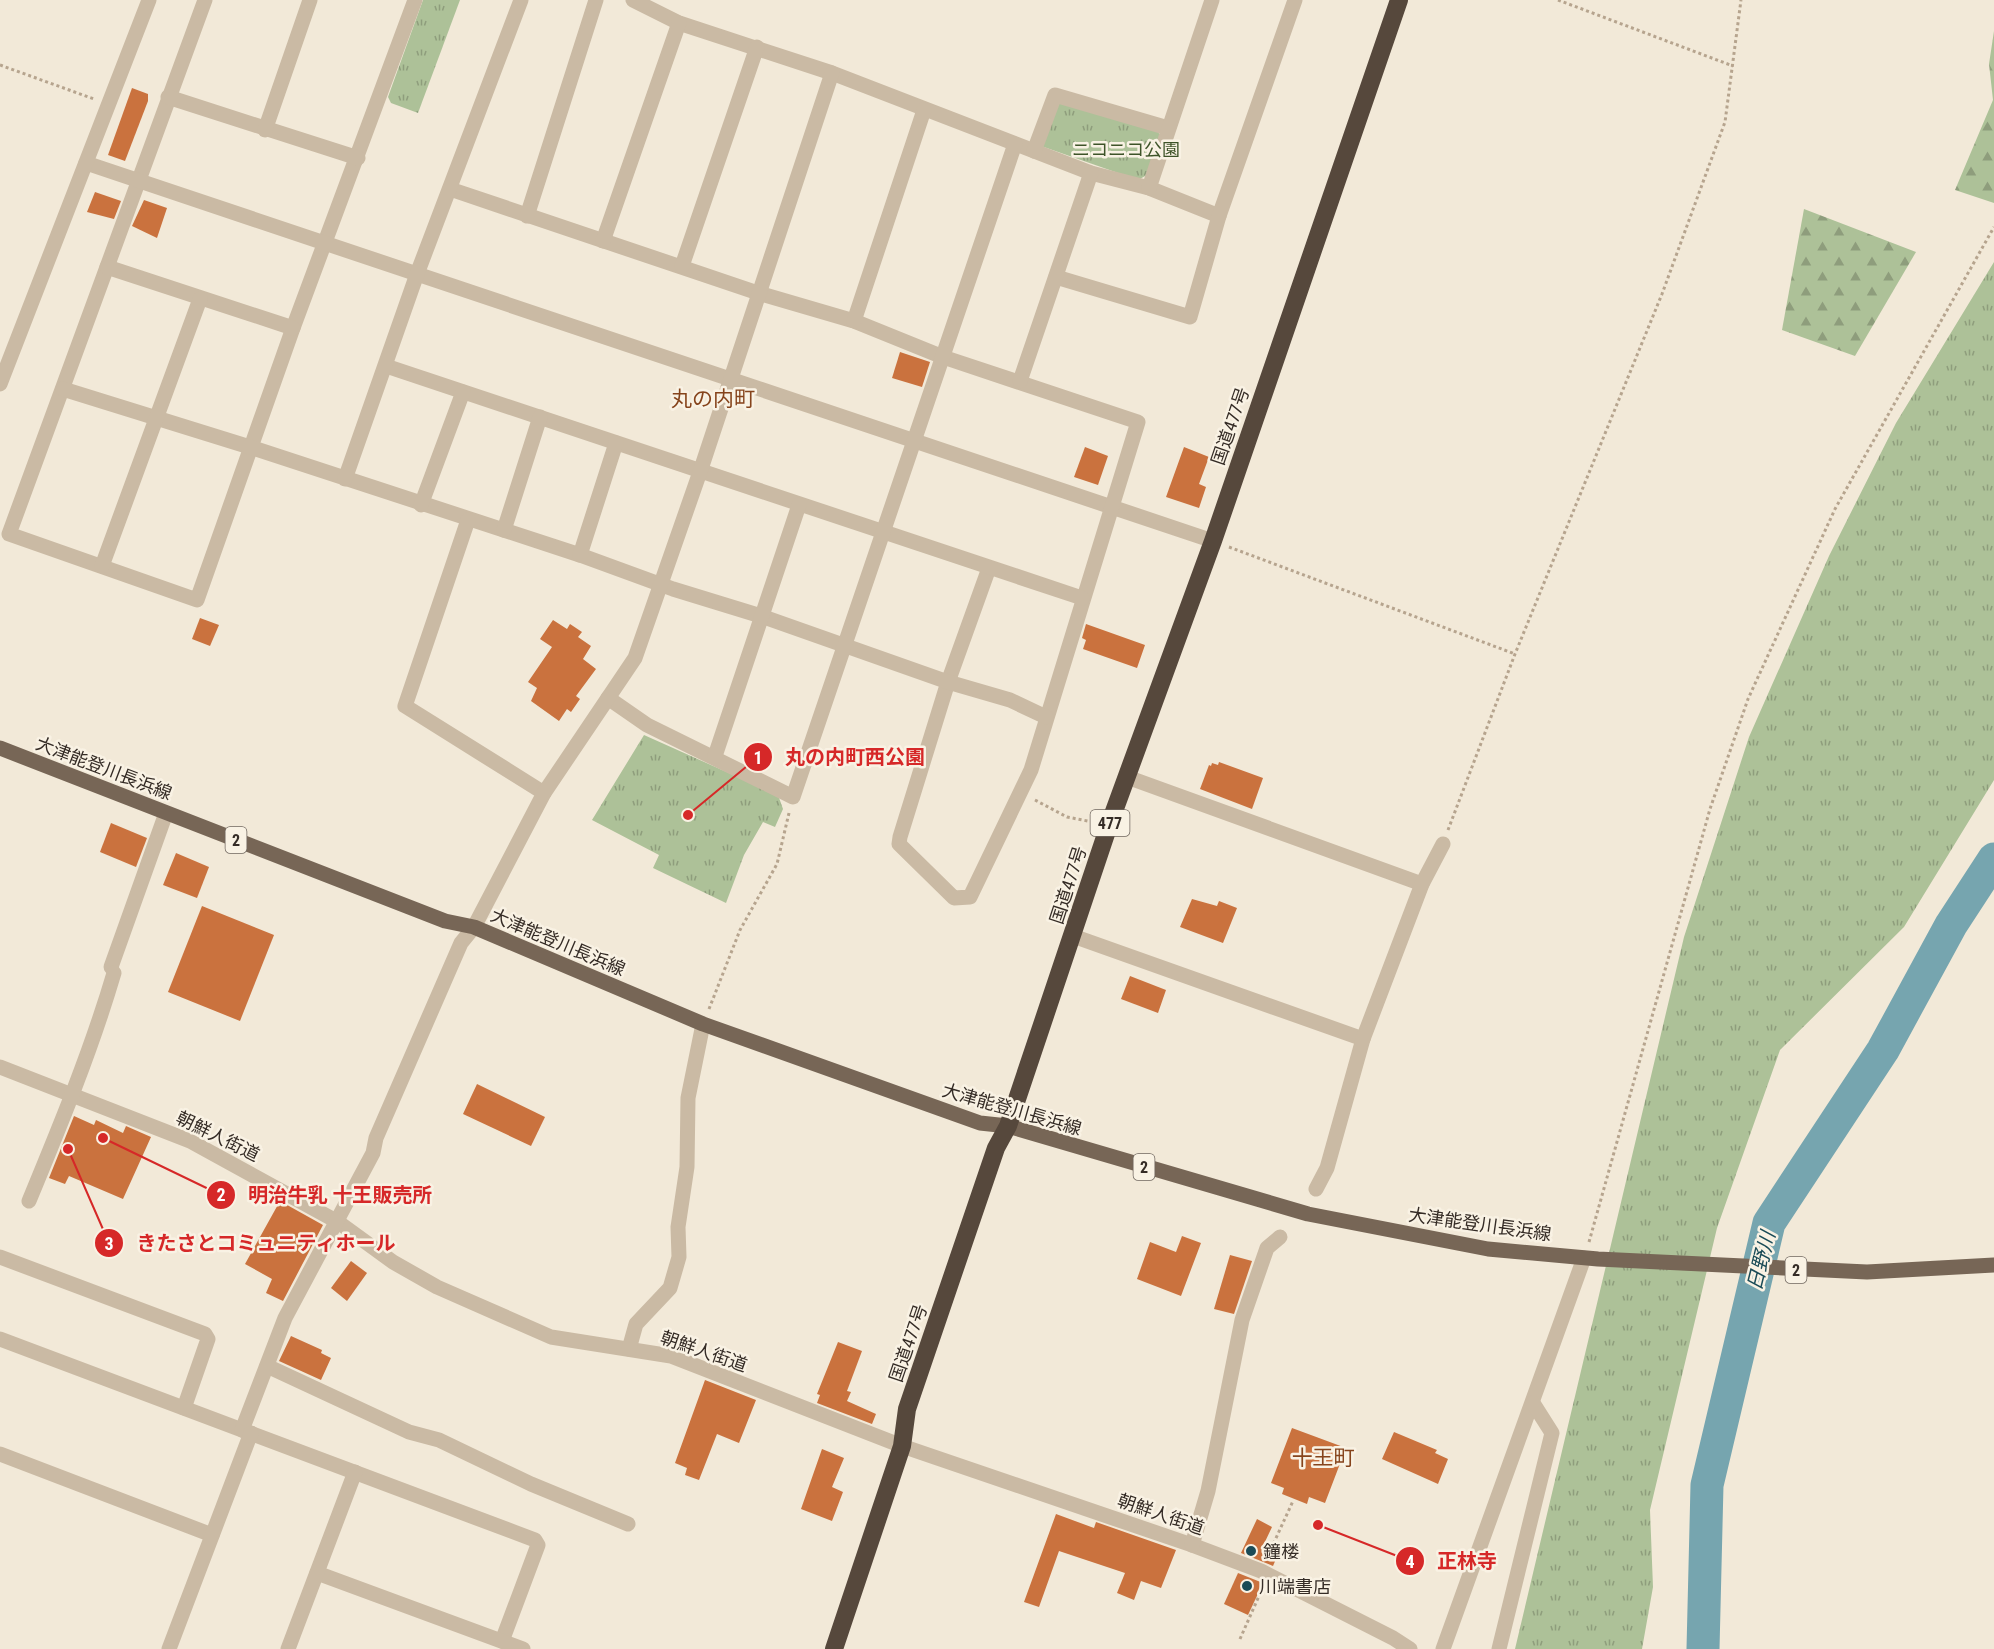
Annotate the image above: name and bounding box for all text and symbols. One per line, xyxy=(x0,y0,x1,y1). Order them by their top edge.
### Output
park label: ニコニコ公園 xyxy=(1072,139,1180,160)
street label: 国道477号 xyxy=(1207,384,1253,468)
district label: 丸の内町 xyxy=(671,387,755,411)
street label: 大津能登川長浜線 xyxy=(33,732,175,804)
callout: 丸の内町西公園 xyxy=(743,738,937,776)
text: 丸の内町西公園 xyxy=(785,745,925,769)
text: 1 xyxy=(753,747,763,768)
road number: 477 xyxy=(1090,810,1130,836)
road number: 2 xyxy=(226,827,246,853)
street label: 国道477号 xyxy=(1046,843,1090,927)
street label: 大津能登川長浜線 xyxy=(488,904,628,980)
street label: 大津能登川長浜線 xyxy=(940,1079,1084,1139)
street label: 朝鮮人街道 xyxy=(173,1107,263,1165)
road number: 2 xyxy=(1134,1154,1154,1180)
callout: 明治牛乳 十王販売所 xyxy=(206,1176,444,1214)
text: 明治牛乳 十王販売所 xyxy=(248,1183,432,1207)
text: 2 xyxy=(216,1184,226,1205)
street label: 大津能登川長浜線 xyxy=(1407,1204,1553,1244)
callout: きたさとコミュニティホール xyxy=(94,1224,408,1262)
water label: 日野川 xyxy=(1742,1227,1780,1293)
text: きたさとコミュニティホール xyxy=(137,1231,395,1255)
text: 3 xyxy=(104,1233,114,1254)
road number: 2 xyxy=(1786,1257,1806,1283)
street label: 国道477号 xyxy=(885,1301,931,1385)
street label: 朝鮮人街道 xyxy=(658,1326,750,1376)
district label: 十王町 xyxy=(1292,1446,1355,1470)
street label: 朝鮮人街道 xyxy=(1115,1489,1207,1539)
place label: 鐘楼 xyxy=(1263,1541,1299,1562)
callout: 正林寺 xyxy=(1395,1542,1509,1580)
marker: 鐘楼 xyxy=(1244,1544,1258,1558)
text: 正林寺 xyxy=(1437,1549,1497,1573)
text: 4 xyxy=(1405,1551,1415,1572)
place label: 川端書店 xyxy=(1259,1576,1331,1597)
marker: 川端書店 xyxy=(1240,1579,1254,1593)

